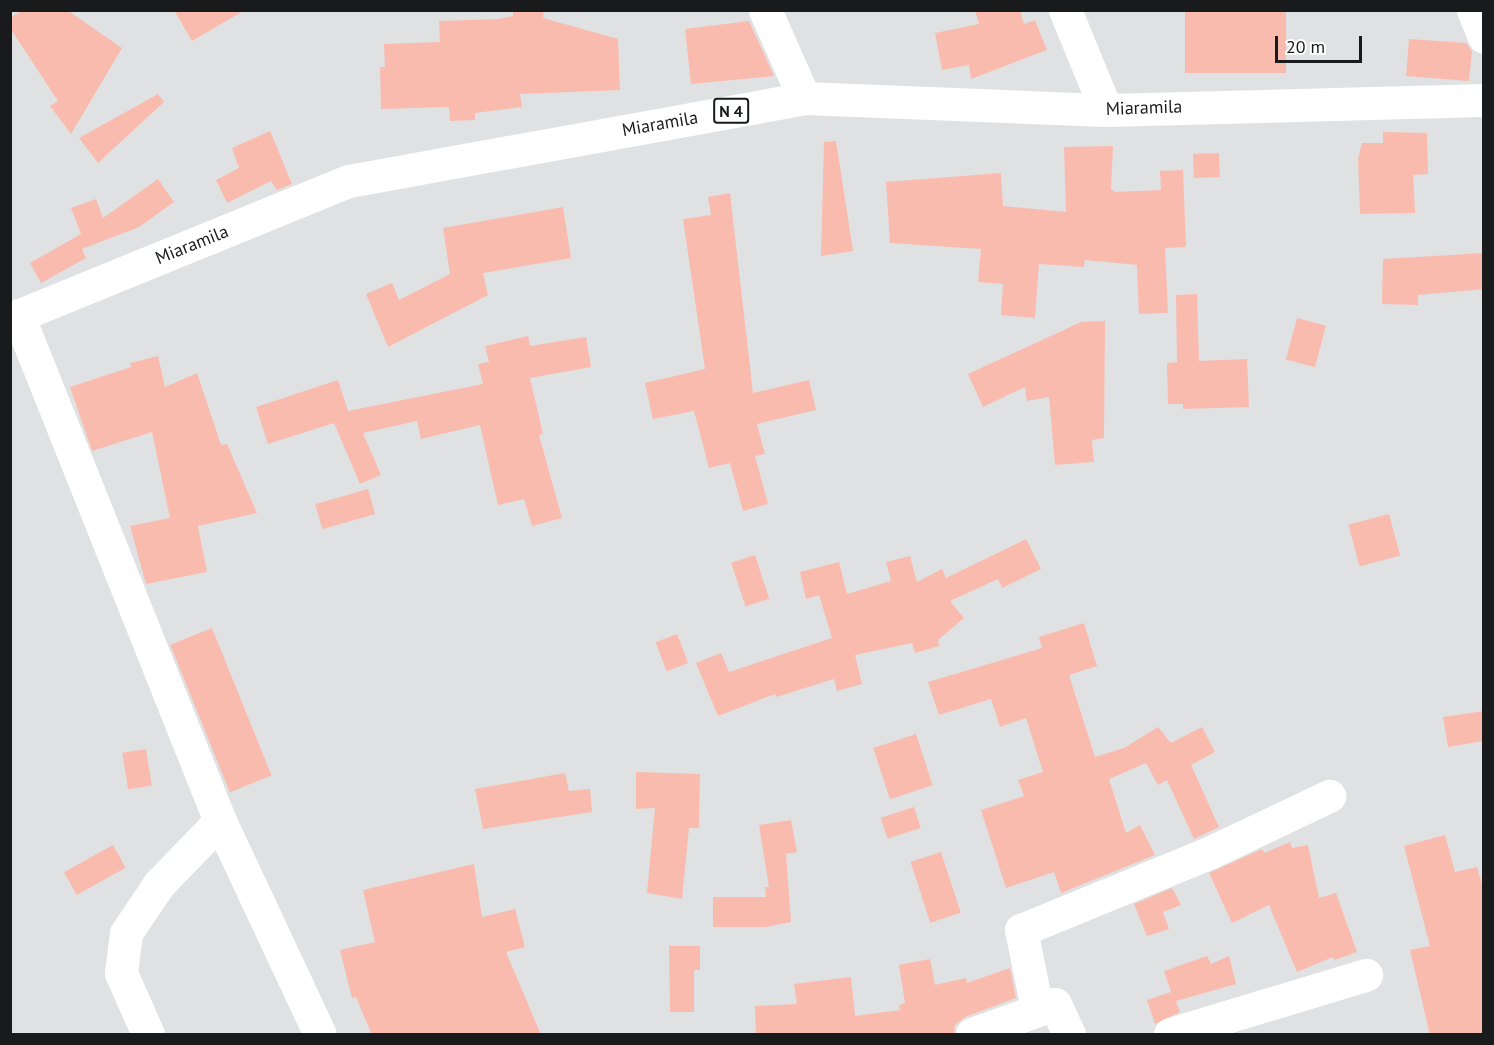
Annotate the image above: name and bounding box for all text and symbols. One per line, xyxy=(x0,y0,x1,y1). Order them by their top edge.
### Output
scale bar xyxy=(1278,24,1365,62)
text: 20 m xyxy=(1286,35,1325,58)
street label: Miaramila xyxy=(1105,96,1183,120)
road number: N 4 xyxy=(713,98,749,124)
street label: Miaramila xyxy=(620,107,700,141)
street label: Miaramila xyxy=(152,221,232,269)

